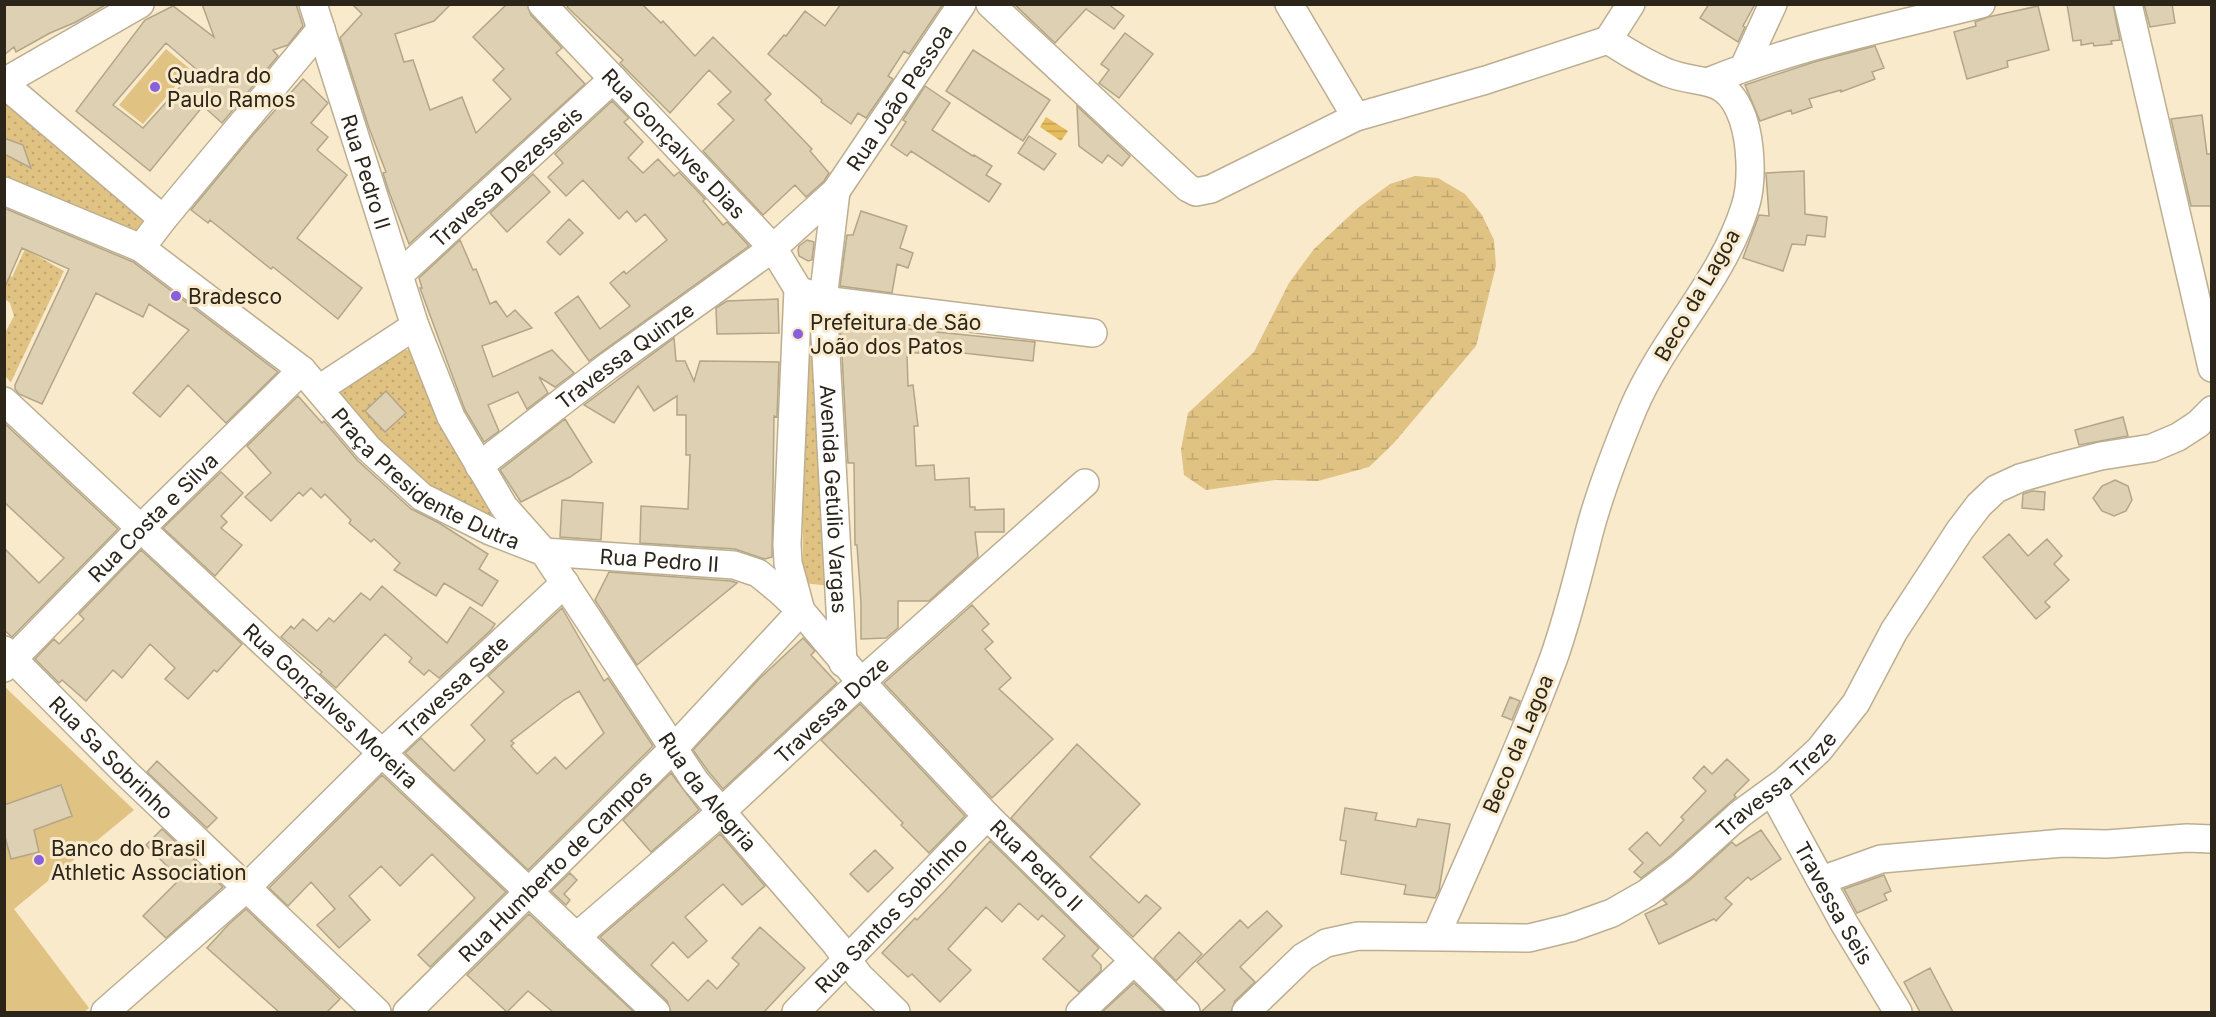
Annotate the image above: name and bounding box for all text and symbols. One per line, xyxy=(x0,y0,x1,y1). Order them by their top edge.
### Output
street label: Rua João Pessoa xyxy=(841,19,957,175)
place label: Quadra do Paulo Ramos xyxy=(167,63,295,112)
street label: Rua Gonçalves Dias xyxy=(597,63,751,224)
marker: Quadra do Paulo Ramos xyxy=(148,80,162,94)
street label: Travessa Dezesseis xyxy=(425,101,587,252)
street label: Rua Pedro II xyxy=(336,111,396,232)
street label: Beco da Lagoa xyxy=(1649,225,1745,365)
place label: Bradesco xyxy=(188,284,282,309)
marker: Bradesco xyxy=(169,289,183,303)
street label: Travessa Quinze xyxy=(551,296,698,414)
place label: Prefeitura de São João dos Patos xyxy=(810,310,981,359)
marker: Prefeitura de São João dos Patos xyxy=(791,327,805,341)
street label: Avenida Getúlio Vargas xyxy=(815,384,853,614)
street label: Praça Presidente Dutra xyxy=(327,402,523,554)
street label: Rua Costa e Silva xyxy=(83,447,223,587)
street label: Rua Pedro II xyxy=(599,543,720,576)
street label: Rua Gonçalves Moreira xyxy=(238,618,424,793)
street label: Travessa Sete xyxy=(394,630,513,743)
street label: Travessa Doze xyxy=(769,651,894,768)
street label: Beco da Lagoa xyxy=(1478,671,1558,817)
street label: Rua Sa Sobrinho xyxy=(44,691,179,824)
street label: Travessa Treze xyxy=(1710,726,1841,842)
street label: Rua da Alegria xyxy=(654,728,762,856)
street label: Rua Humberto de Campos xyxy=(453,765,657,967)
street label: Rua Pedro II xyxy=(985,814,1088,916)
street label: Rua Santos Sobrinho xyxy=(810,832,972,998)
place label: Banco do Brasil Athletic Association xyxy=(51,836,247,885)
street label: Travessa Seis xyxy=(1789,837,1879,969)
marker: Banco do Brasil Athletic Association xyxy=(32,853,46,867)

